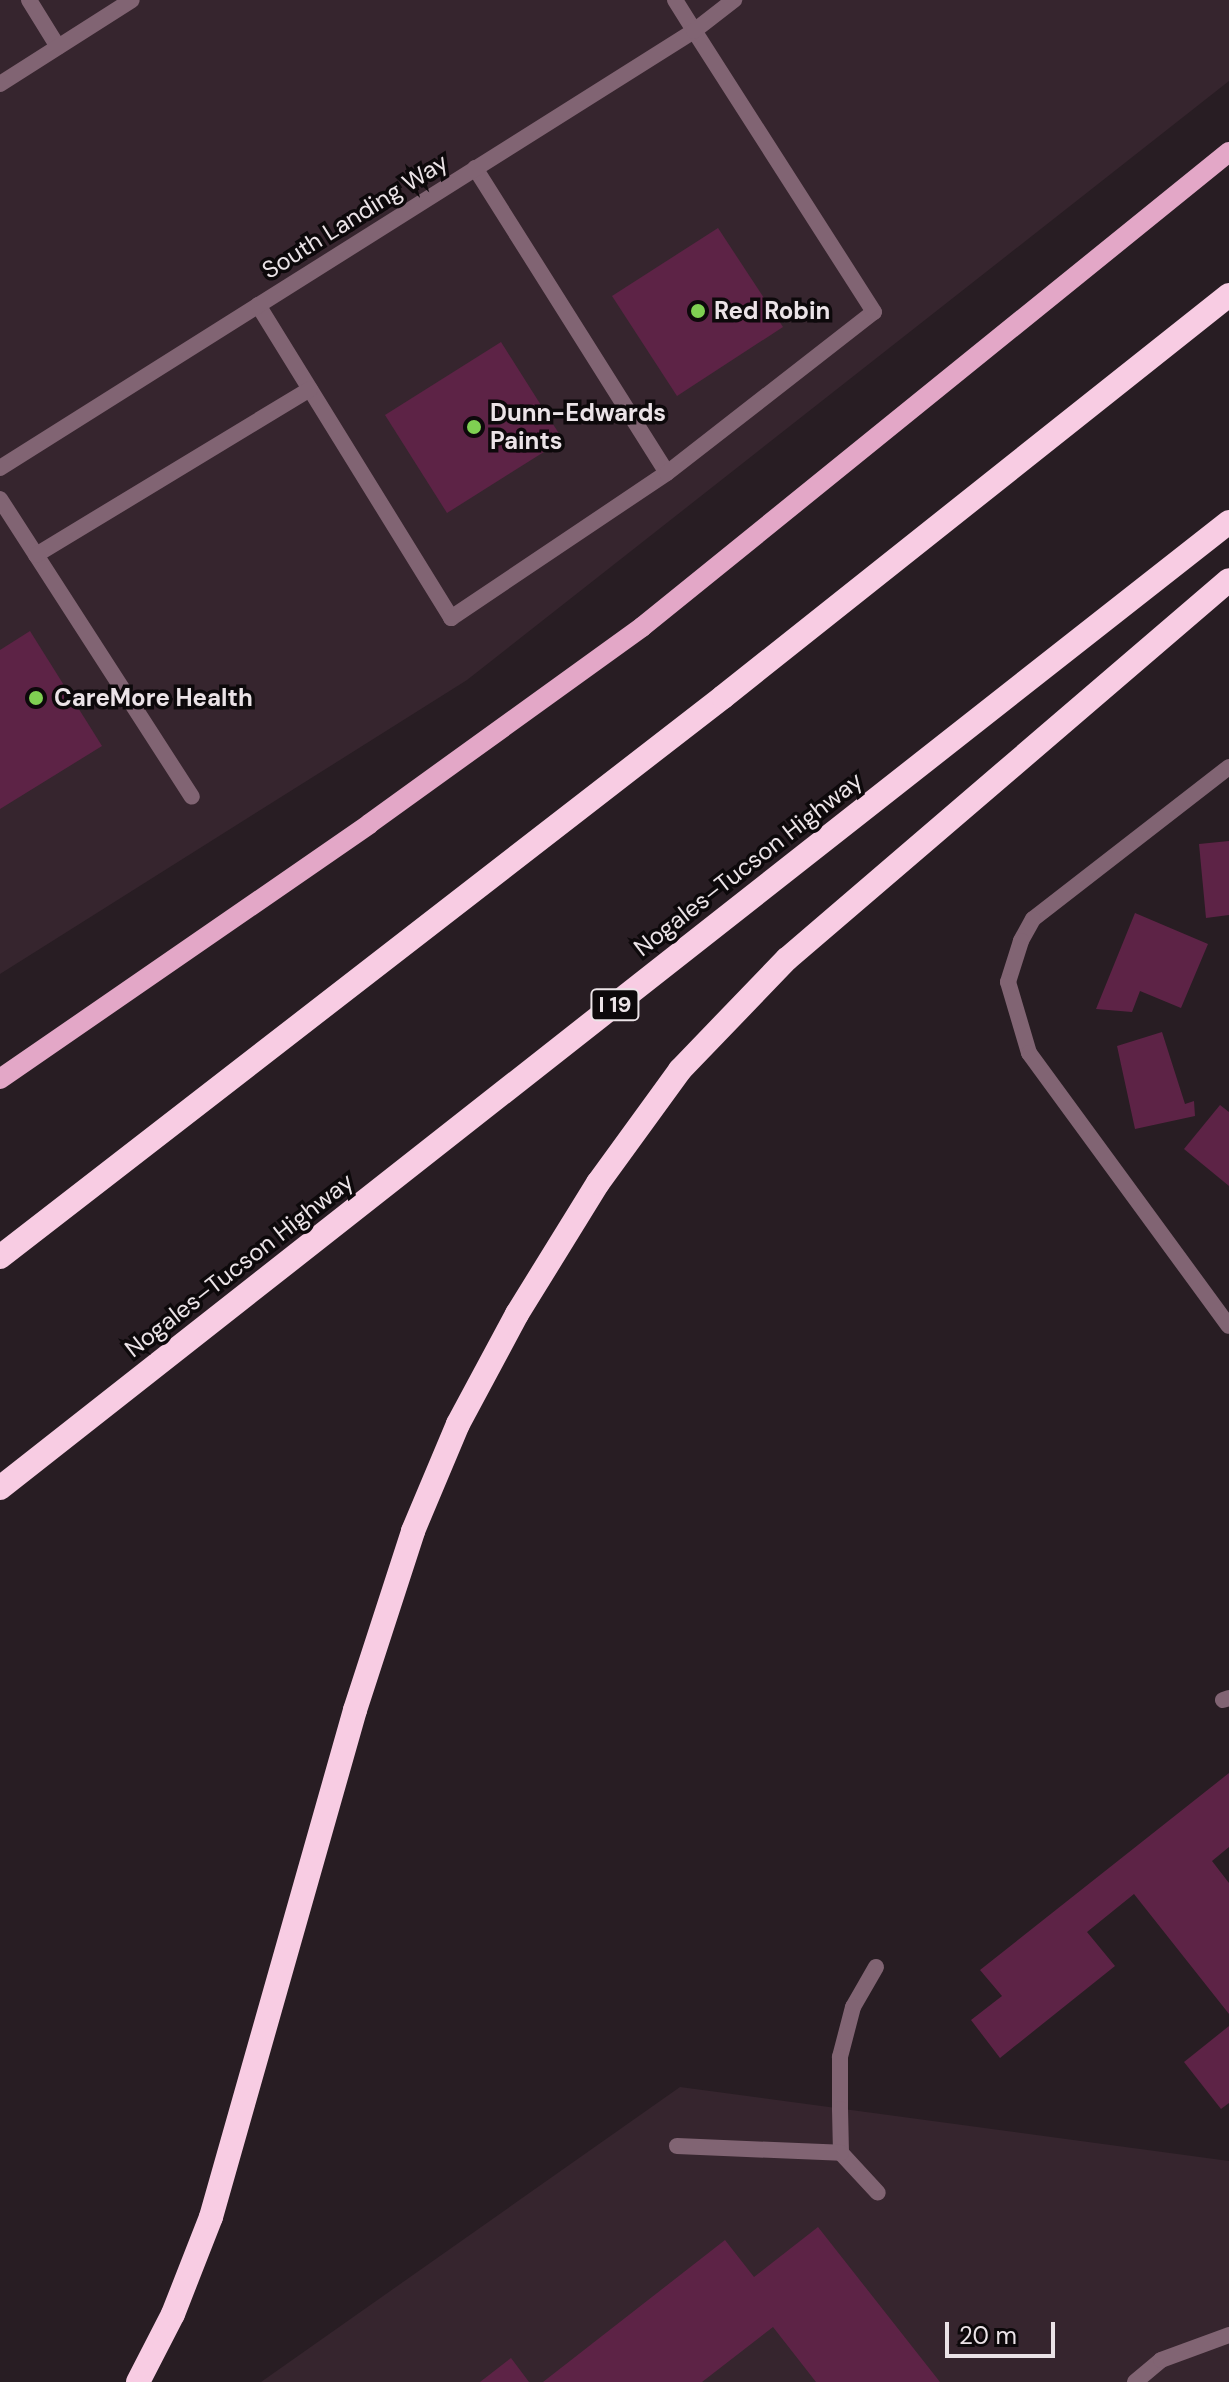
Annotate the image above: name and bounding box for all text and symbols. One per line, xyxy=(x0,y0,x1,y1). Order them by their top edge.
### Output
street label: South Landing Way xyxy=(257,147,453,285)
place label: Red Robin xyxy=(714,297,830,325)
marker: Red Robin xyxy=(689,302,707,320)
place label: Dunn-Edwards Paints xyxy=(490,399,666,455)
marker: Dunn-Edwards Paints xyxy=(465,418,483,436)
place label: CareMore Health xyxy=(54,684,253,712)
marker: CareMore Health xyxy=(25,687,47,709)
street label: Nogales–Tucson Highway xyxy=(628,766,868,962)
road number: I 19 xyxy=(589,987,641,1023)
street label: Nogales–Tucson Highway xyxy=(119,1167,359,1363)
scale bar xyxy=(949,2306,1059,2356)
text: 20 m xyxy=(959,2320,1017,2351)

